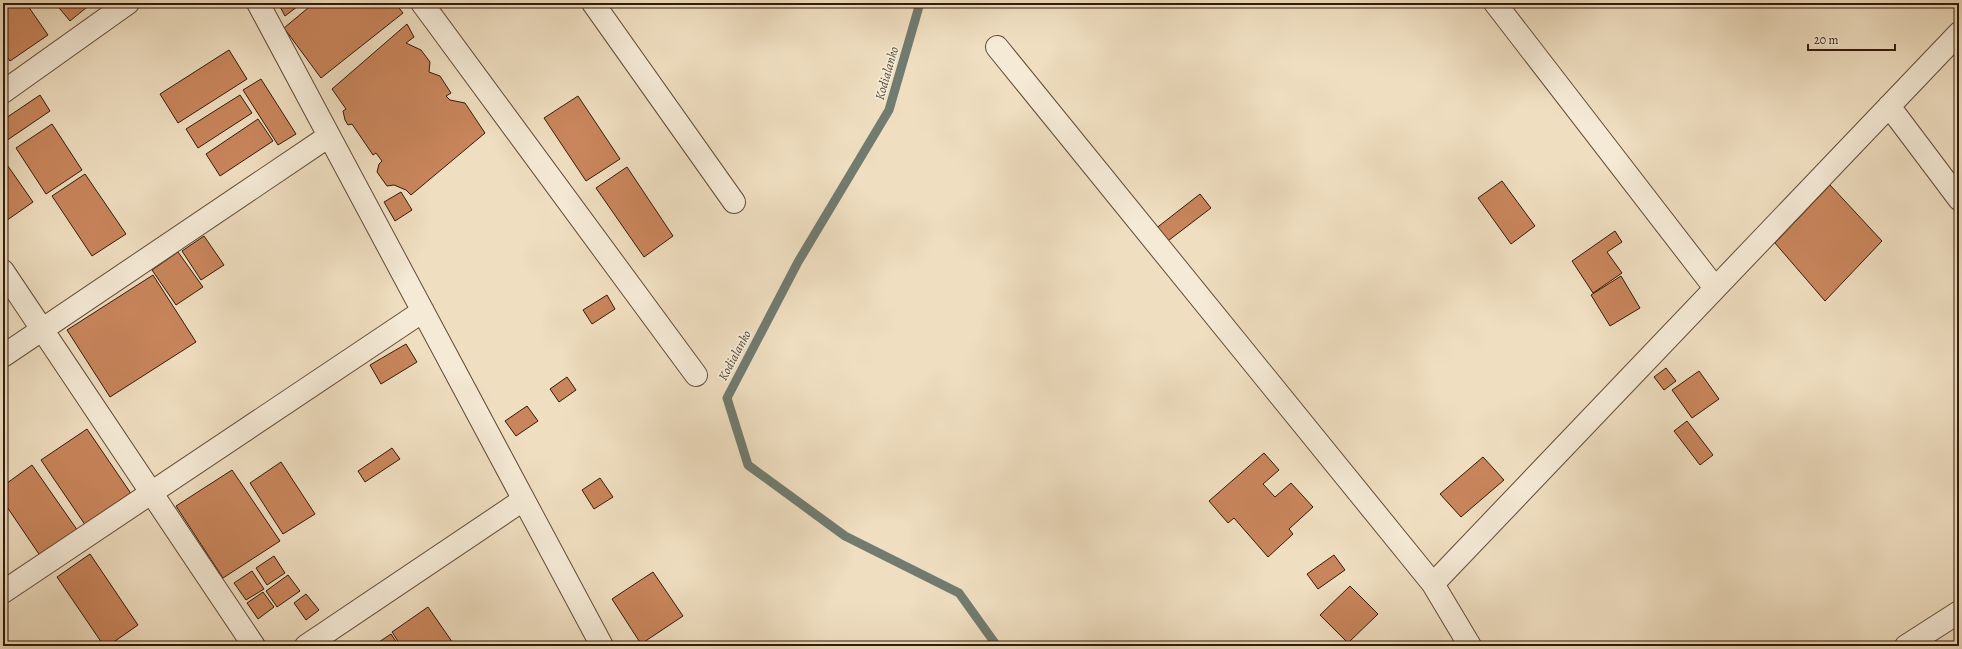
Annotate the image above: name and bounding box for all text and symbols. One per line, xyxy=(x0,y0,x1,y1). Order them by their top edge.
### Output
scale bar xyxy=(1808,26,1895,52)
text: 20 m xyxy=(1814,32,1838,48)
water label: Kodialanko xyxy=(871,45,902,102)
water label: Kodialanko xyxy=(714,327,755,383)

